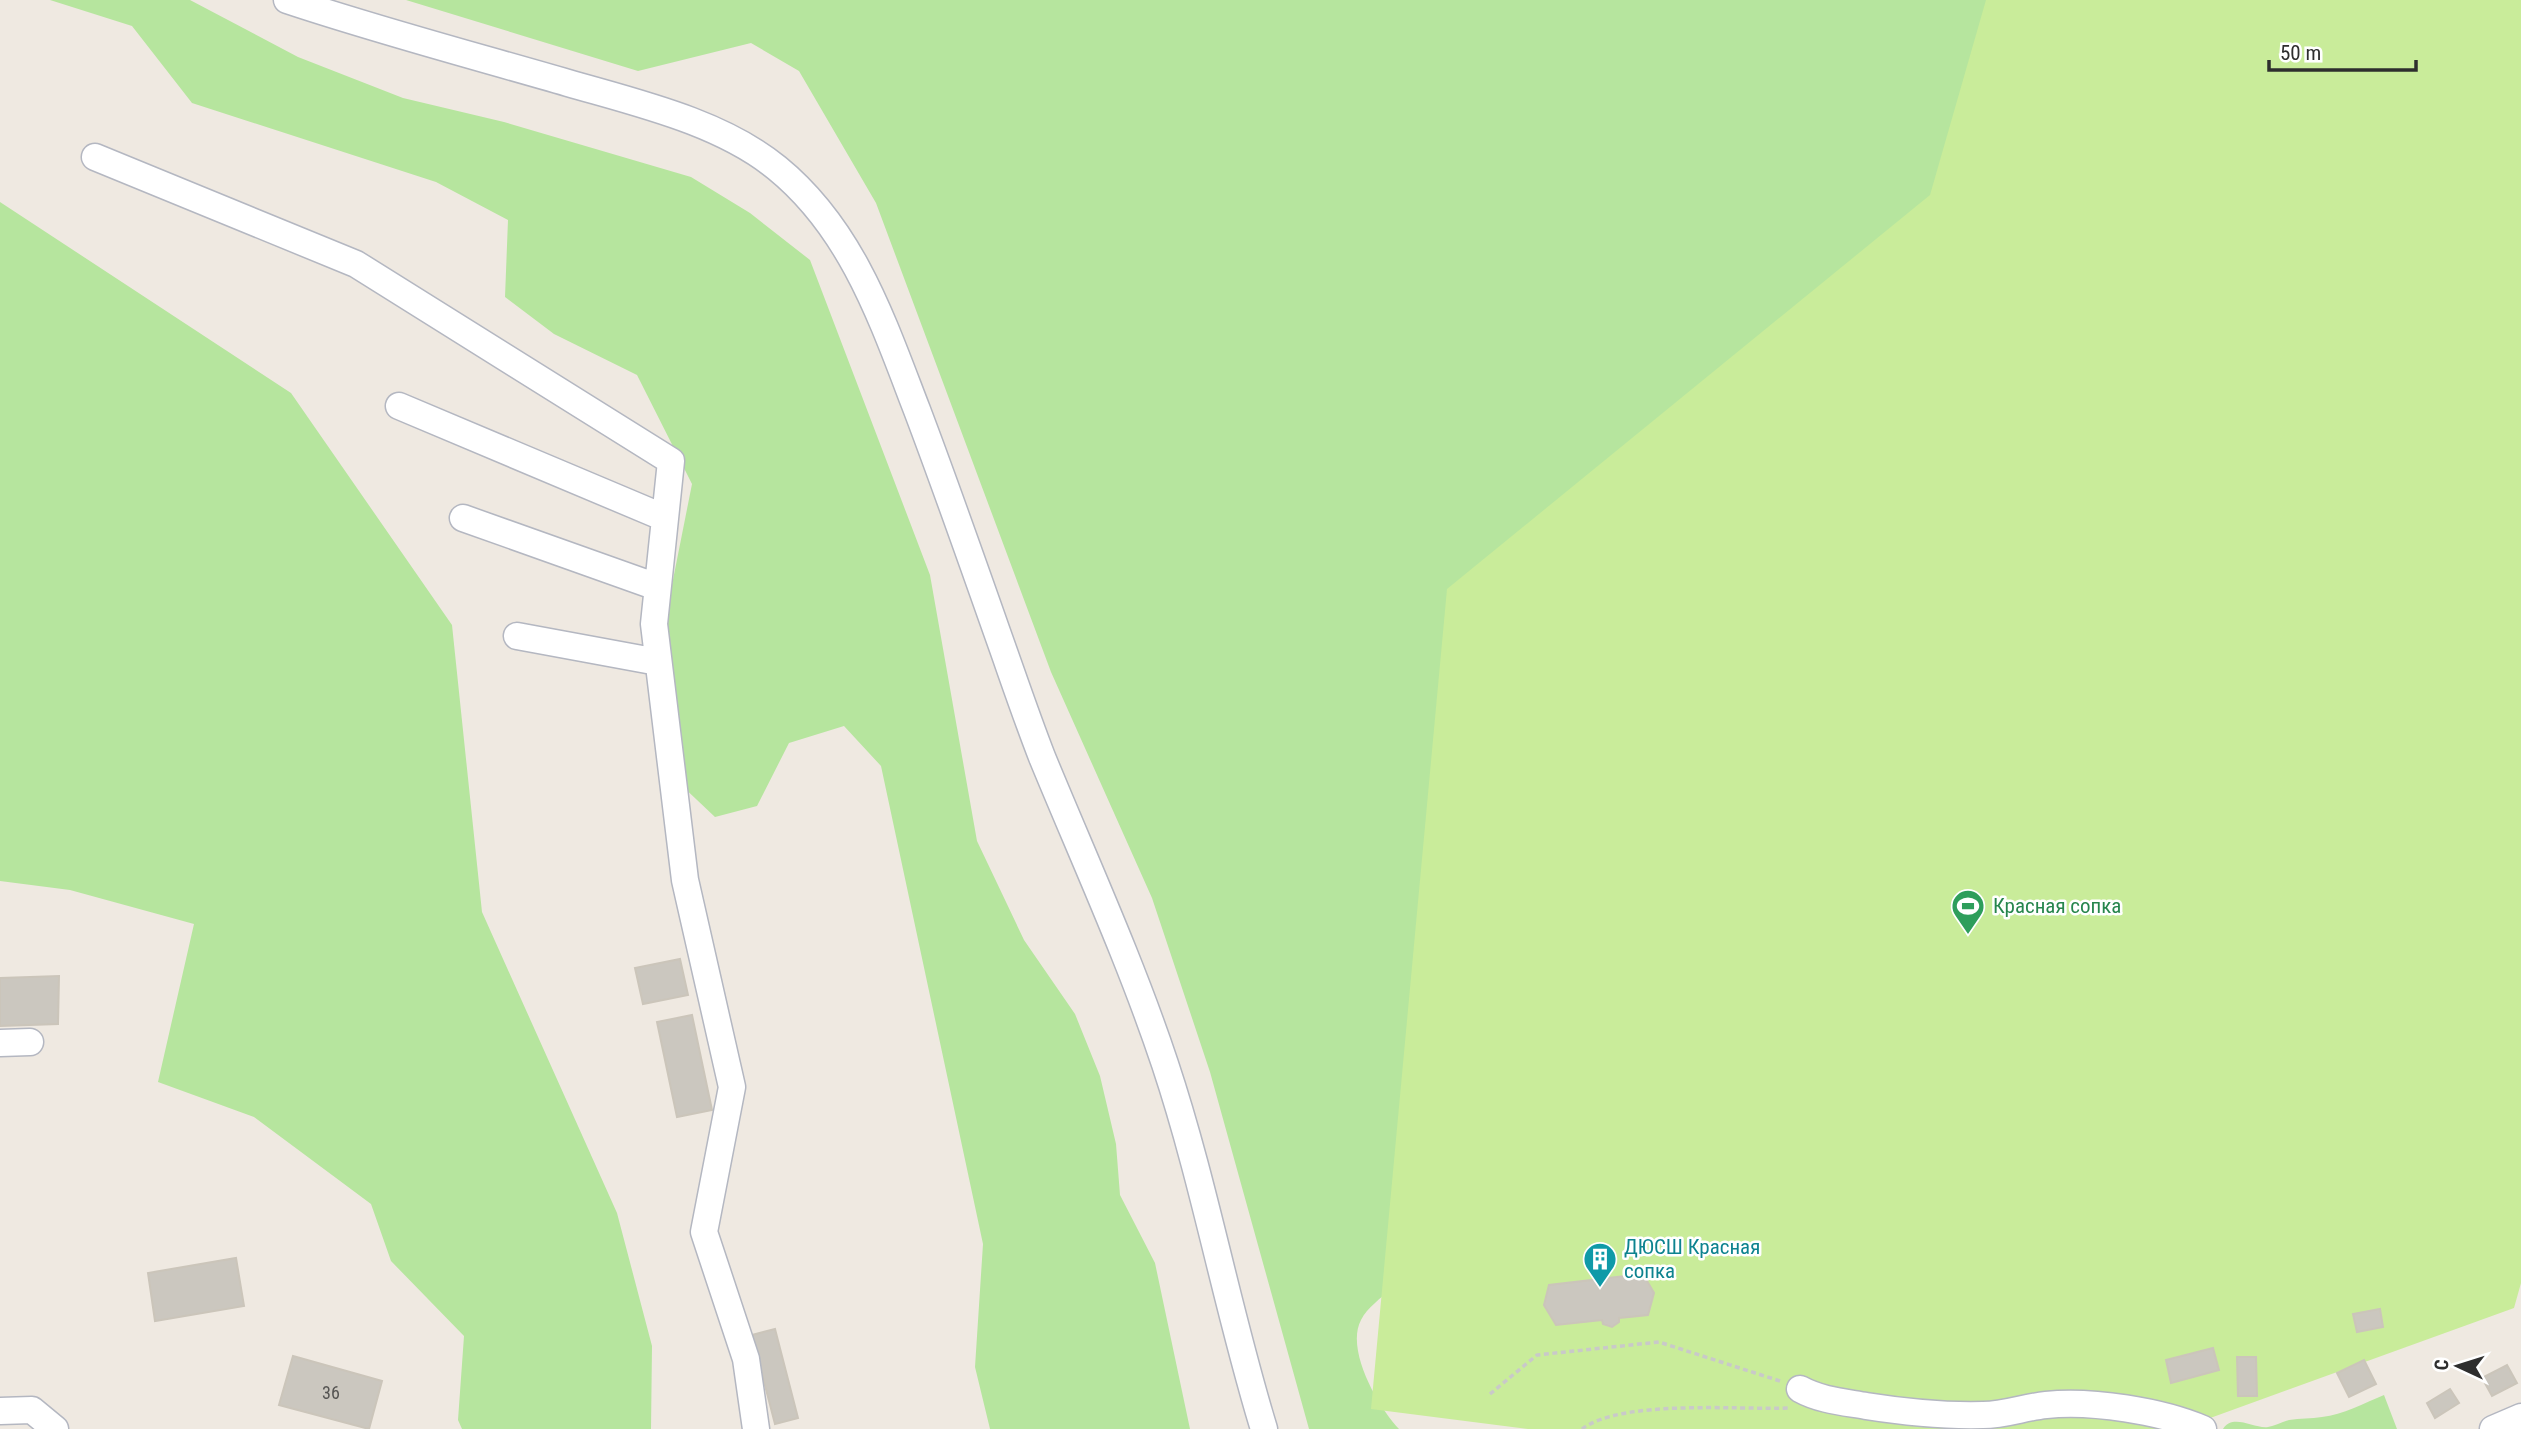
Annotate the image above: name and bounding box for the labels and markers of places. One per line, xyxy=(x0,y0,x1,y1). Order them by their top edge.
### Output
sports icon: Красная сопка xyxy=(1949,887,1987,936)
place label: Красная сопка xyxy=(1993,894,2121,918)
place label: ДЮСШ Красная сопка xyxy=(1624,1235,1760,1283)
building icon: ДЮСШ Красная сопка xyxy=(1581,1240,1619,1289)

